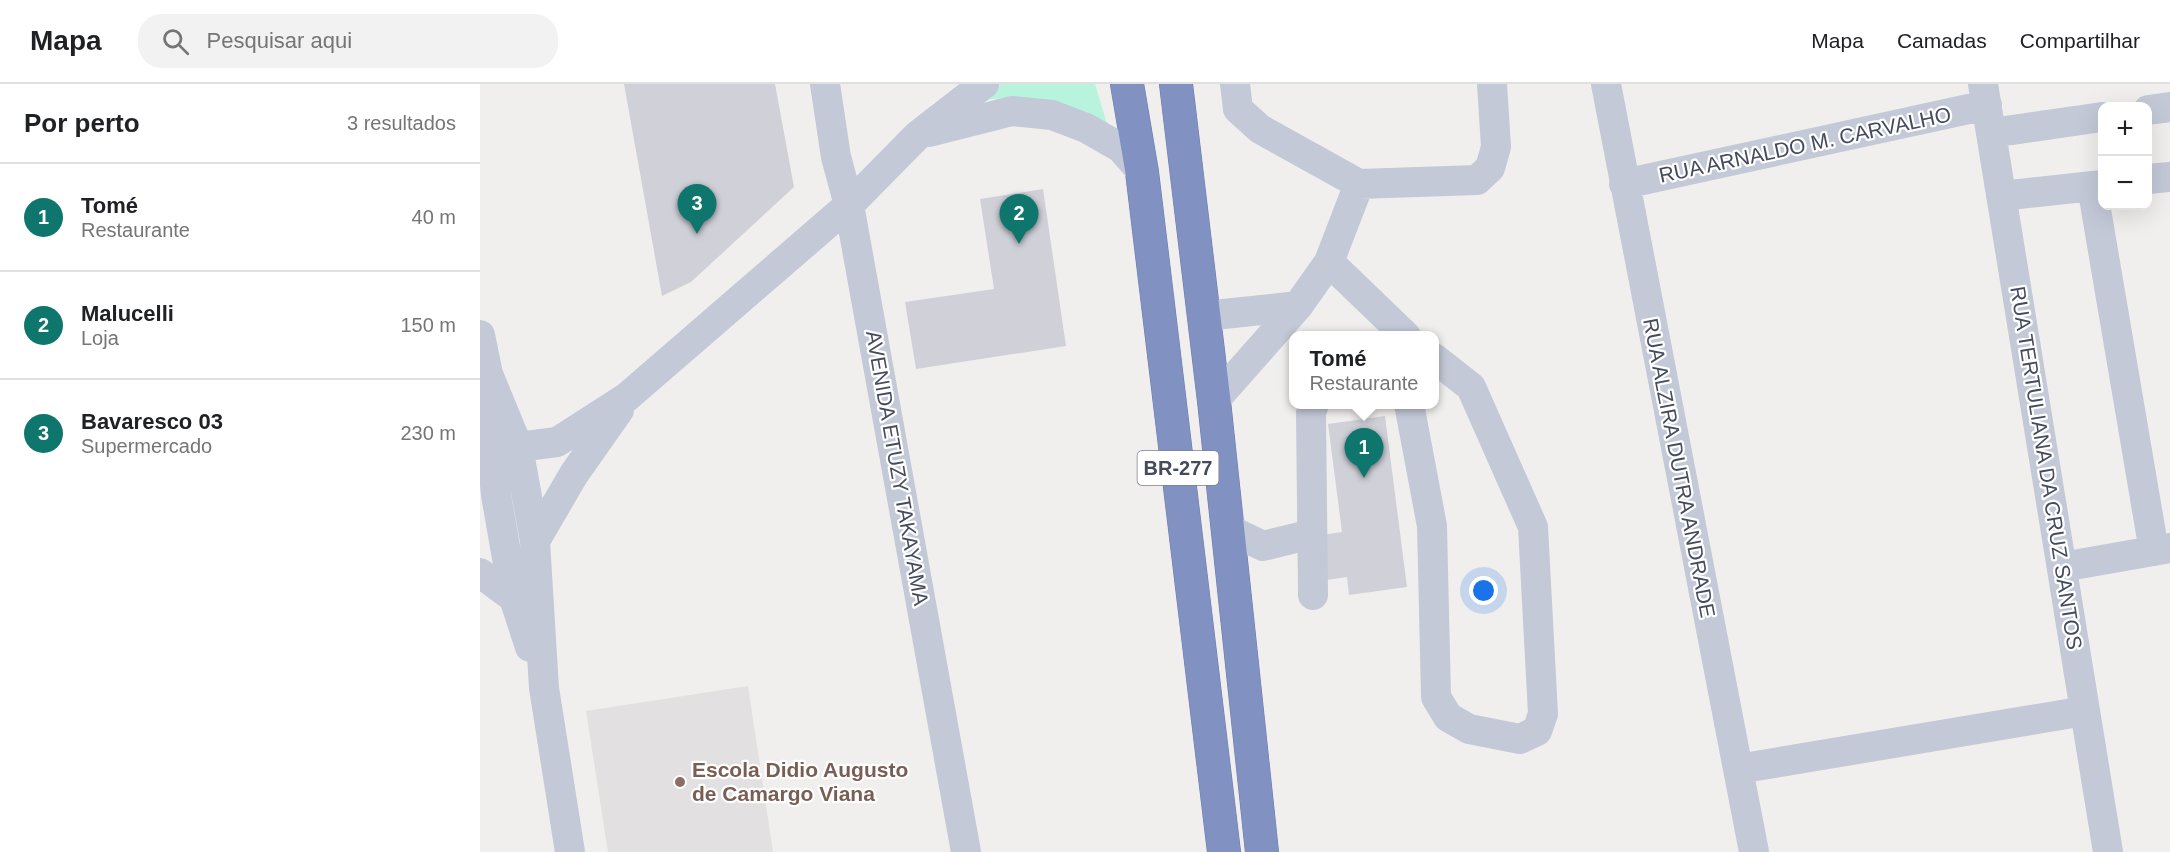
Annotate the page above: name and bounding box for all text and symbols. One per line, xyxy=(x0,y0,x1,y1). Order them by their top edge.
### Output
search box xyxy=(138,14,558,68)
text: Mapa xyxy=(30,25,102,56)
icon: search xyxy=(159,25,192,58)
text: Pesquisar aqui xyxy=(207,28,352,53)
text: Mapa xyxy=(1811,29,1864,52)
text: Camadas xyxy=(1897,29,1987,52)
text: Compartilhar xyxy=(2020,29,2140,52)
street label: RUA ARNALDO M. CARVALHO xyxy=(1657,102,1953,187)
map controls xyxy=(2098,102,2152,210)
button: + xyxy=(2098,102,2152,156)
text: Por perto xyxy=(24,108,140,138)
text: 3 resultados xyxy=(347,112,456,134)
button: − xyxy=(2098,156,2152,210)
pin: 3 xyxy=(678,184,716,234)
text: Tomé xyxy=(81,193,138,218)
pin: 2 xyxy=(1000,194,1038,244)
text: 1 xyxy=(38,206,49,228)
text: 40 m xyxy=(412,206,456,228)
text: Restaurante xyxy=(81,219,190,241)
street label: RUA TERTULIANA DA CRUZ SANTOS xyxy=(2006,285,2087,651)
text: Malucelli xyxy=(81,301,174,326)
text: 2 xyxy=(38,314,49,336)
text: 150 m xyxy=(400,314,456,336)
street label: RUA ALZIRA DUTRA ANDRADE xyxy=(1639,316,1720,620)
text: Loja xyxy=(81,327,119,349)
street label: AVENIDA ETUZY TAKAYAMA xyxy=(862,329,933,607)
popup xyxy=(1289,331,1439,409)
text: Tomé xyxy=(1310,346,1367,371)
text: Restaurante xyxy=(1310,372,1418,394)
text: Bavaresco 03 xyxy=(81,409,223,434)
text: 3 xyxy=(38,422,49,444)
text: 230 m xyxy=(400,422,456,444)
pin: 1 xyxy=(1344,428,1384,478)
text: Supermercado xyxy=(81,435,212,457)
road number: BR-277 xyxy=(1138,451,1218,485)
your location xyxy=(1469,576,1498,605)
place label: Escola Didio Augusto de Camargo Viana xyxy=(692,758,908,805)
marker: Escola Didio Augusto de Camargo Viana xyxy=(673,775,687,789)

